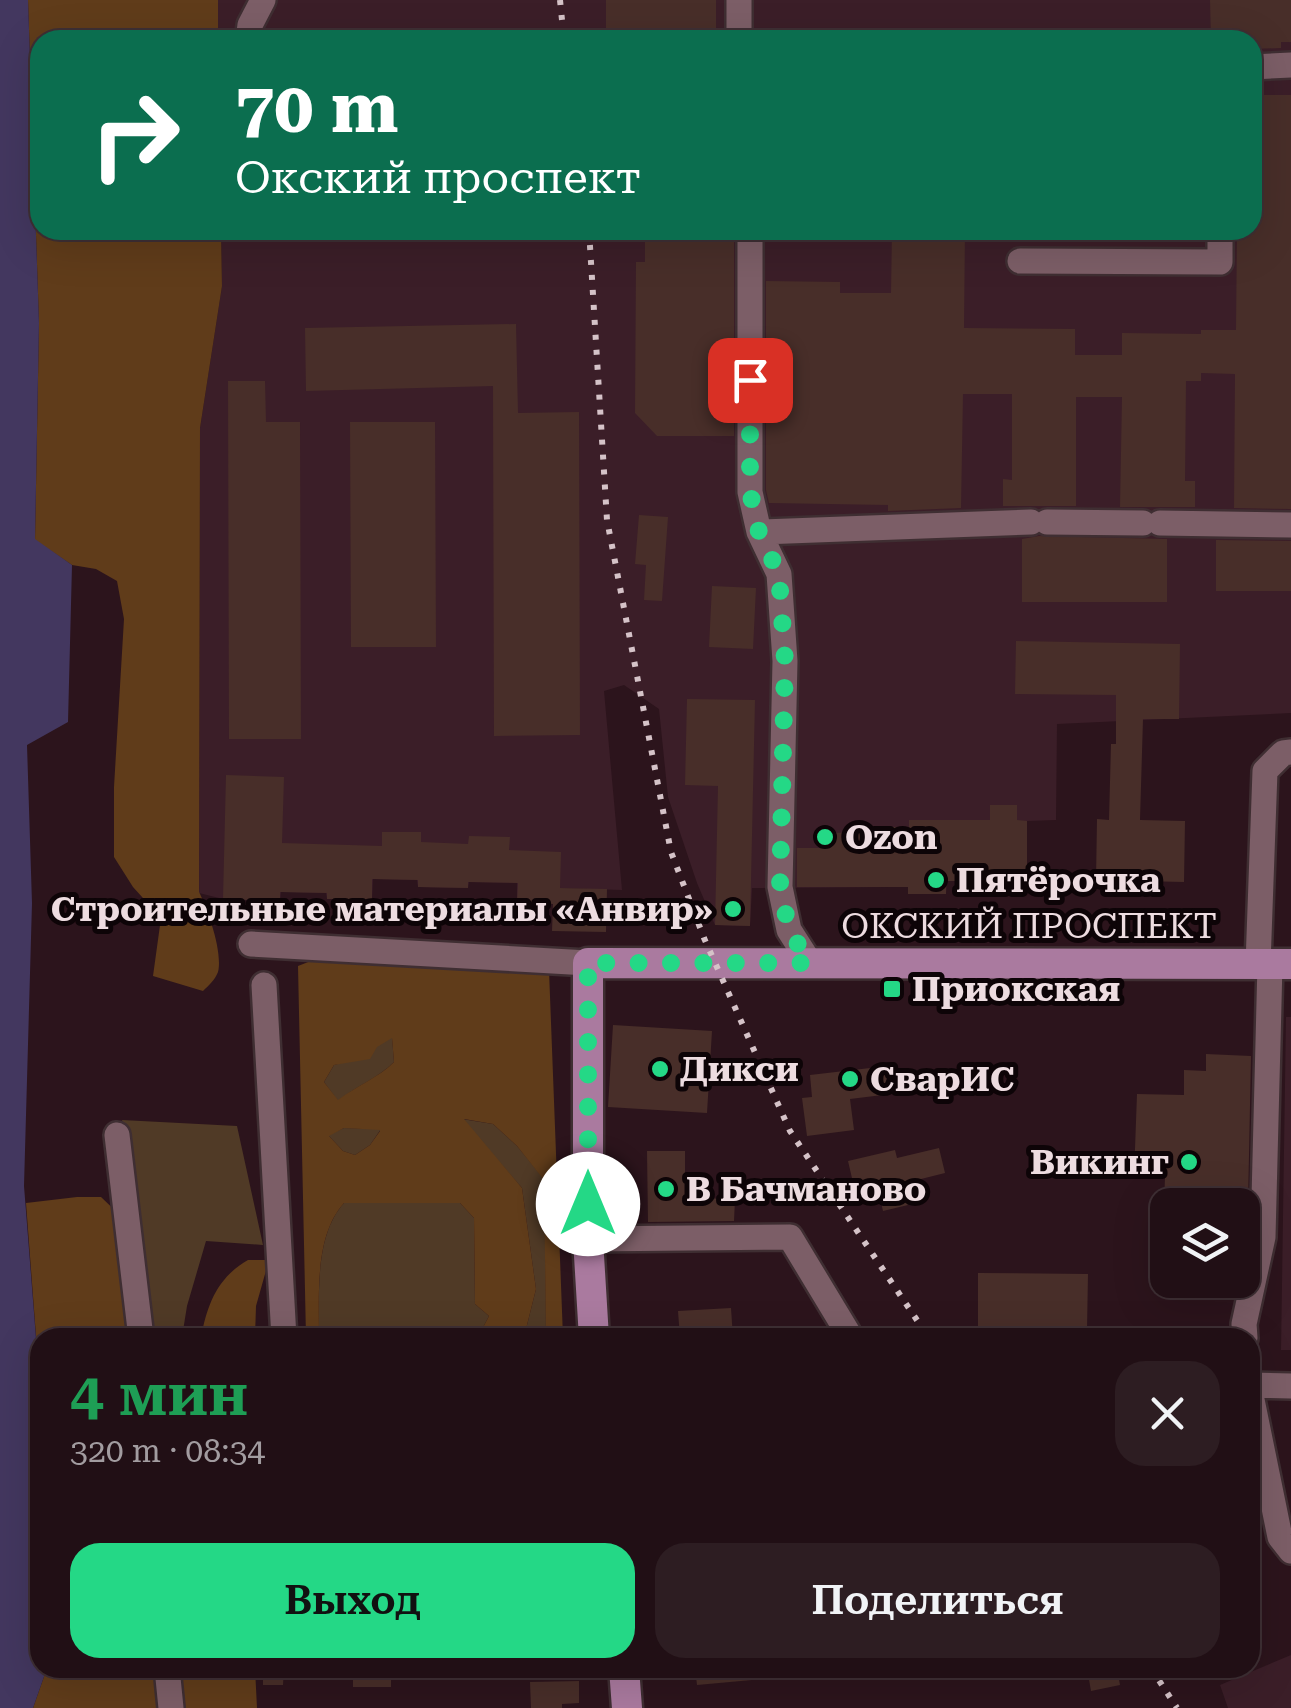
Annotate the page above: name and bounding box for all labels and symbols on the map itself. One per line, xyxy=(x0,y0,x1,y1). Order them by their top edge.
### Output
pin xyxy=(708,338,793,423)
place label: Ozon xyxy=(845,817,937,858)
marker: Ozon xyxy=(814,826,836,848)
place label: Пятёрочка xyxy=(956,860,1161,901)
marker: Пятёрочка xyxy=(925,869,947,891)
place label: Строительные материалы «Анвир» xyxy=(51,889,713,930)
marker: Строительные материалы «Анвир» xyxy=(722,898,744,920)
street label: ОКСКИЙ ПРОСПЕКТ xyxy=(841,906,1217,947)
place label: Приокская xyxy=(912,969,1120,1010)
marker: Приокская xyxy=(881,978,903,1000)
place label: Дикси xyxy=(680,1049,799,1090)
marker: Дикси xyxy=(649,1058,671,1080)
place label: СварИС xyxy=(870,1059,1014,1100)
marker: СварИС xyxy=(839,1068,861,1090)
place label: Викинг xyxy=(1030,1142,1169,1183)
marker: Викинг xyxy=(1178,1151,1200,1173)
position arrow xyxy=(536,1152,640,1256)
place label: В Бачманово xyxy=(686,1169,926,1210)
marker: В Бачманово xyxy=(655,1178,677,1200)

